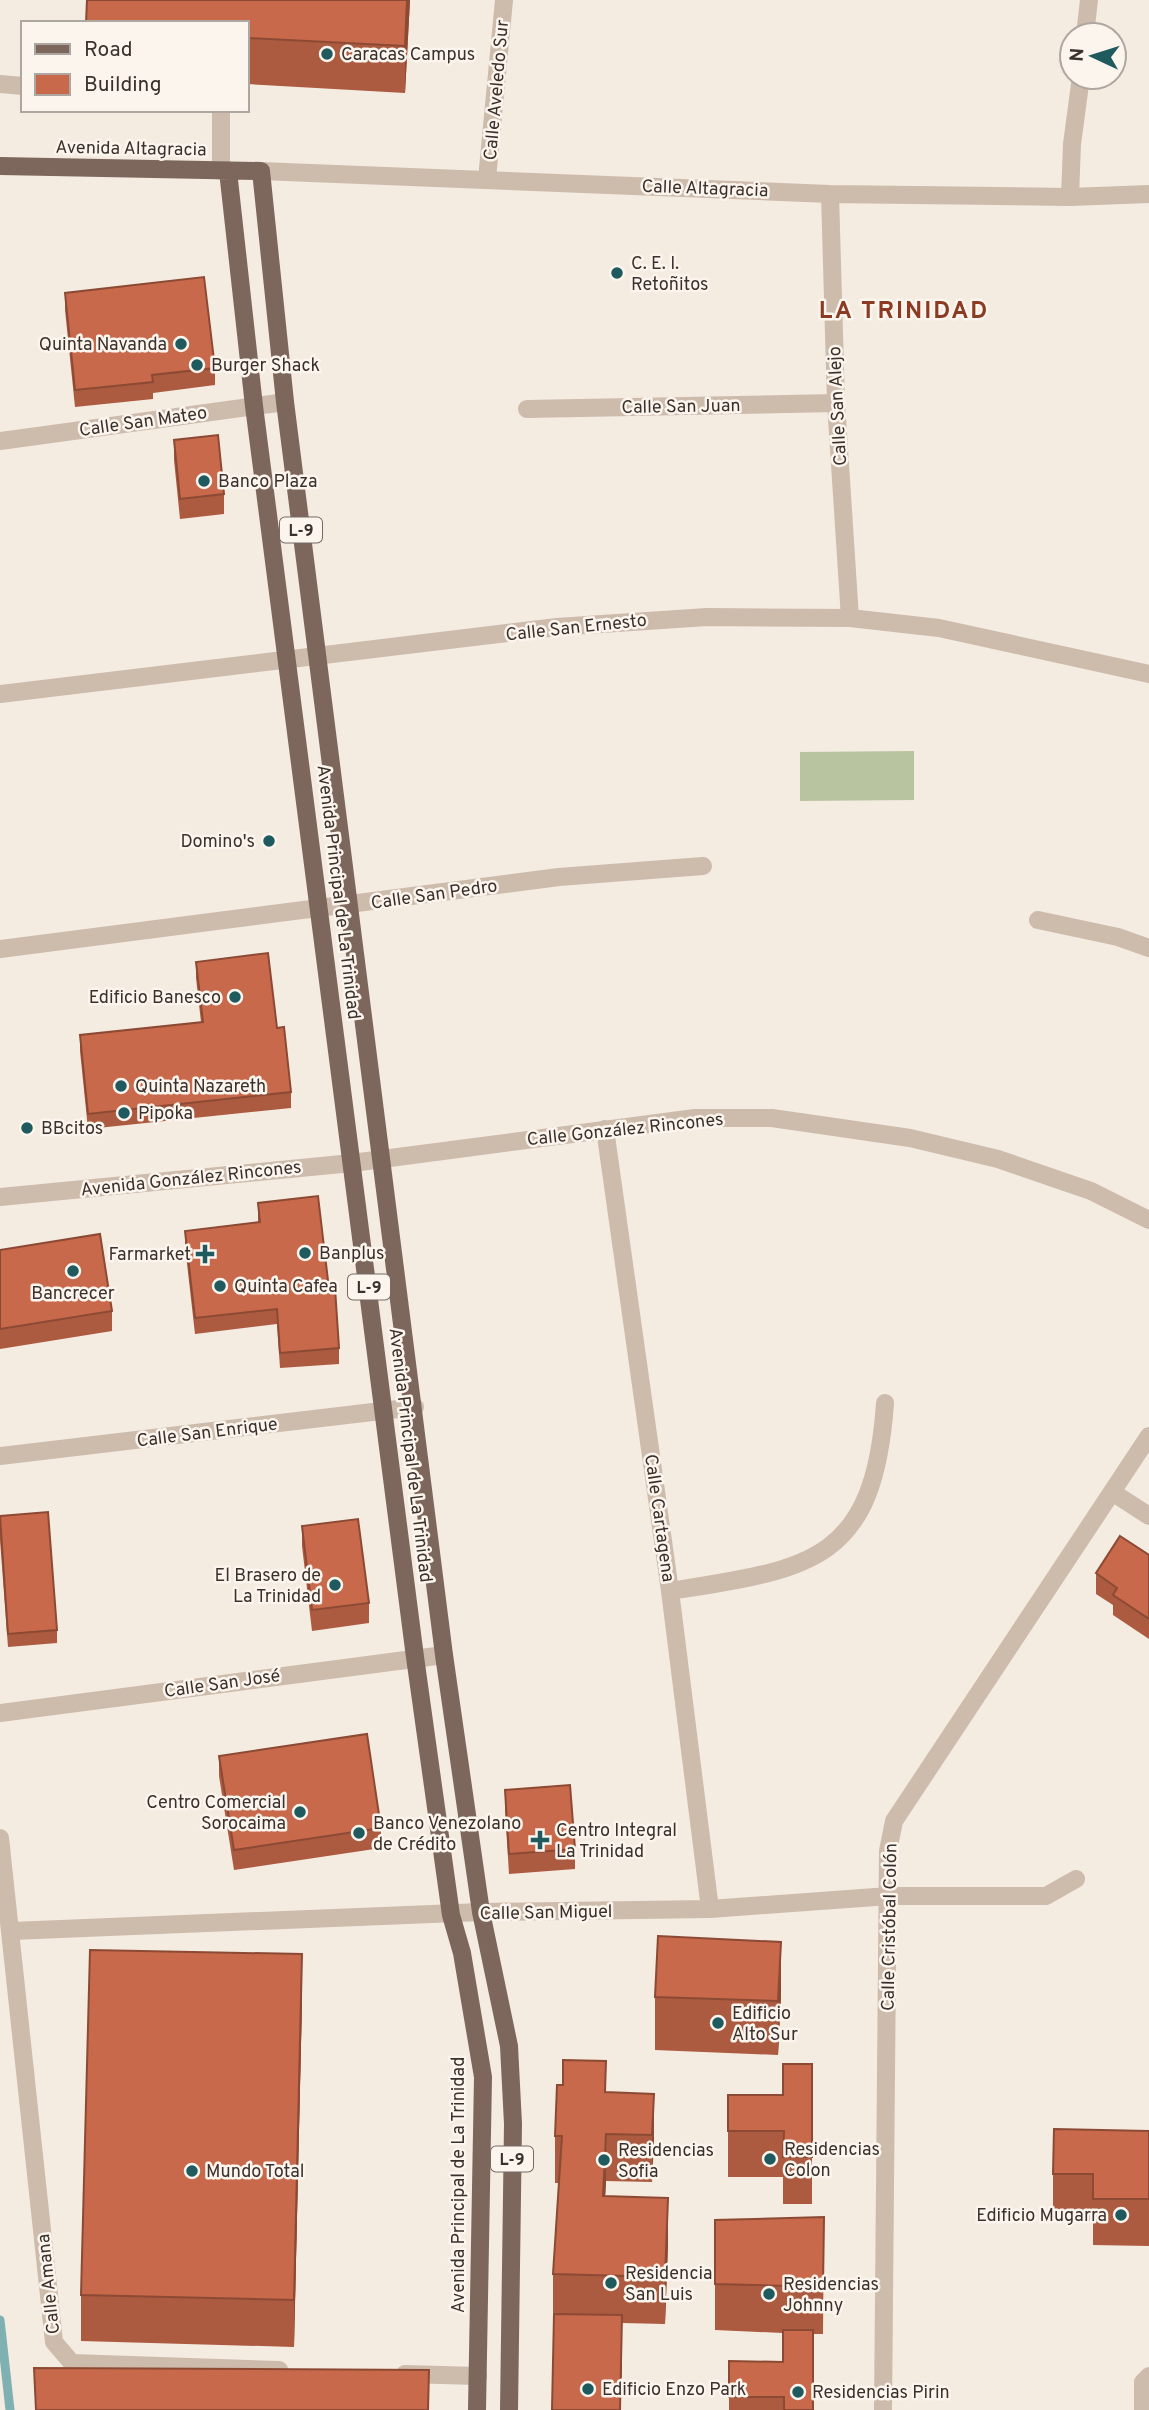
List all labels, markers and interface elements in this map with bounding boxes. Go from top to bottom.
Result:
street label: Calle Aveledo Sur [480,19,515,161]
legend [21,21,248,112]
north arrow [1058,21,1128,91]
text: Road [84,37,133,64]
place label: Caracas Campus [341,44,475,67]
marker: Caracas Campus [319,46,335,62]
text: N [1066,47,1090,63]
text: Building [84,72,162,99]
street label: Avenida Altagracia [55,137,207,162]
street label: Calle Altagracia [641,176,769,203]
place label: C. E. I. Retoñitos [631,253,709,297]
marker: C. E. I. Retoñitos [609,265,625,281]
district label: LA TRINIDAD [819,297,989,327]
place label: Quinta Navanda [39,334,167,357]
marker: Quinta Navanda [173,336,189,352]
street label: Calle San Alejo [824,345,853,466]
place label: Burger Shack [211,355,320,378]
marker: Burger Shack [189,357,205,373]
street label: Calle San Juan [621,395,741,420]
street label: Calle San Mateo [78,402,209,443]
place label: Banco Plaza [218,471,318,494]
marker: Banco Plaza [196,473,212,489]
road number: L-9 [280,517,322,542]
street label: Calle San Ernesto [504,610,648,647]
street label: Avenida Principal de La Trinidad [310,763,365,1021]
place label: Domino's [180,831,255,854]
marker: Domino's [261,833,277,849]
street label: Calle San Pedro [370,875,499,916]
place label: Edificio Banesco [89,987,221,1010]
marker: Edificio Banesco [227,989,243,1005]
place label: Quinta Nazareth [135,1076,266,1099]
marker: Quinta Nazareth [113,1078,129,1094]
place label: Pipoka [138,1103,193,1126]
marker: Pipoka [116,1105,132,1121]
street label: Calle González Rincones [526,1109,725,1152]
place label: BBcitos [41,1118,103,1141]
marker: BBcitos [19,1120,35,1136]
street label: Avenida González Rincones [80,1156,303,1203]
place label: Banplus [319,1243,385,1266]
place label: Farmarket [108,1244,191,1267]
marker: Banplus [297,1245,313,1261]
marker: Farmarket [197,1246,213,1262]
marker: Bancrecer [65,1263,81,1279]
road number: L-9 [348,1274,390,1300]
place label: Quinta Cafea [234,1276,338,1299]
marker: Quinta Cafea [212,1278,228,1294]
place label: Bancrecer [31,1283,115,1306]
street label: Avenida Principal de La Trinidad [382,1326,437,1584]
street label: Calle San Enrique [135,1413,279,1454]
street label: Calle Cartagena [638,1453,679,1584]
place label: El Brasero de La Trinidad [215,1565,321,1609]
marker: El Brasero de La Trinidad [327,1577,343,1593]
street label: Calle San José [163,1665,282,1704]
place label: Centro Comercial Sorocaima [146,1792,286,1836]
marker: Centro Comercial Sorocaima [292,1804,308,1820]
place label: Banco Venezolano de Crédito [373,1813,521,1857]
place label: Centro Integral La Trinidad [556,1820,677,1864]
marker: Banco Venezolano de Crédito [351,1825,367,1841]
marker: Centro Integral La Trinidad [530,1830,550,1850]
street label: Calle Cristóbal Colón [878,1843,903,2011]
street label: Calle San Miguel [479,1901,613,1926]
place label: Edificio Alto Sur [732,2003,798,2047]
marker: Edificio Alto Sur [710,2015,726,2031]
street label: Avenida Principal de La Trinidad [448,2057,471,2313]
place label: Residencias Colon [784,2139,880,2183]
place label: Residencias Sofia [618,2140,714,2184]
road number: L-9 [491,2146,533,2172]
marker: Residencias Colon [762,2151,778,2167]
marker: Residencias Sofia [596,2152,612,2168]
place label: Mundo Total [206,2161,304,2184]
marker: Mundo Total [184,2163,200,2179]
place label: Edificio Mugarra [976,2205,1107,2228]
marker: Edificio Mugarra [1113,2207,1129,2223]
street label: Calle Amana [33,2233,66,2335]
place label: Residencia San Luis [625,2263,712,2307]
place label: Residencias Johnny [783,2274,879,2318]
marker: Residencia San Luis [603,2275,619,2291]
marker: Residencias Johnny [761,2286,777,2302]
place label: Edificio Enzo Park [602,2379,746,2402]
marker: Edificio Enzo Park [580,2381,596,2397]
place label: Residencias Pirin [812,2382,950,2405]
marker: Residencias Pirin [790,2384,806,2400]

